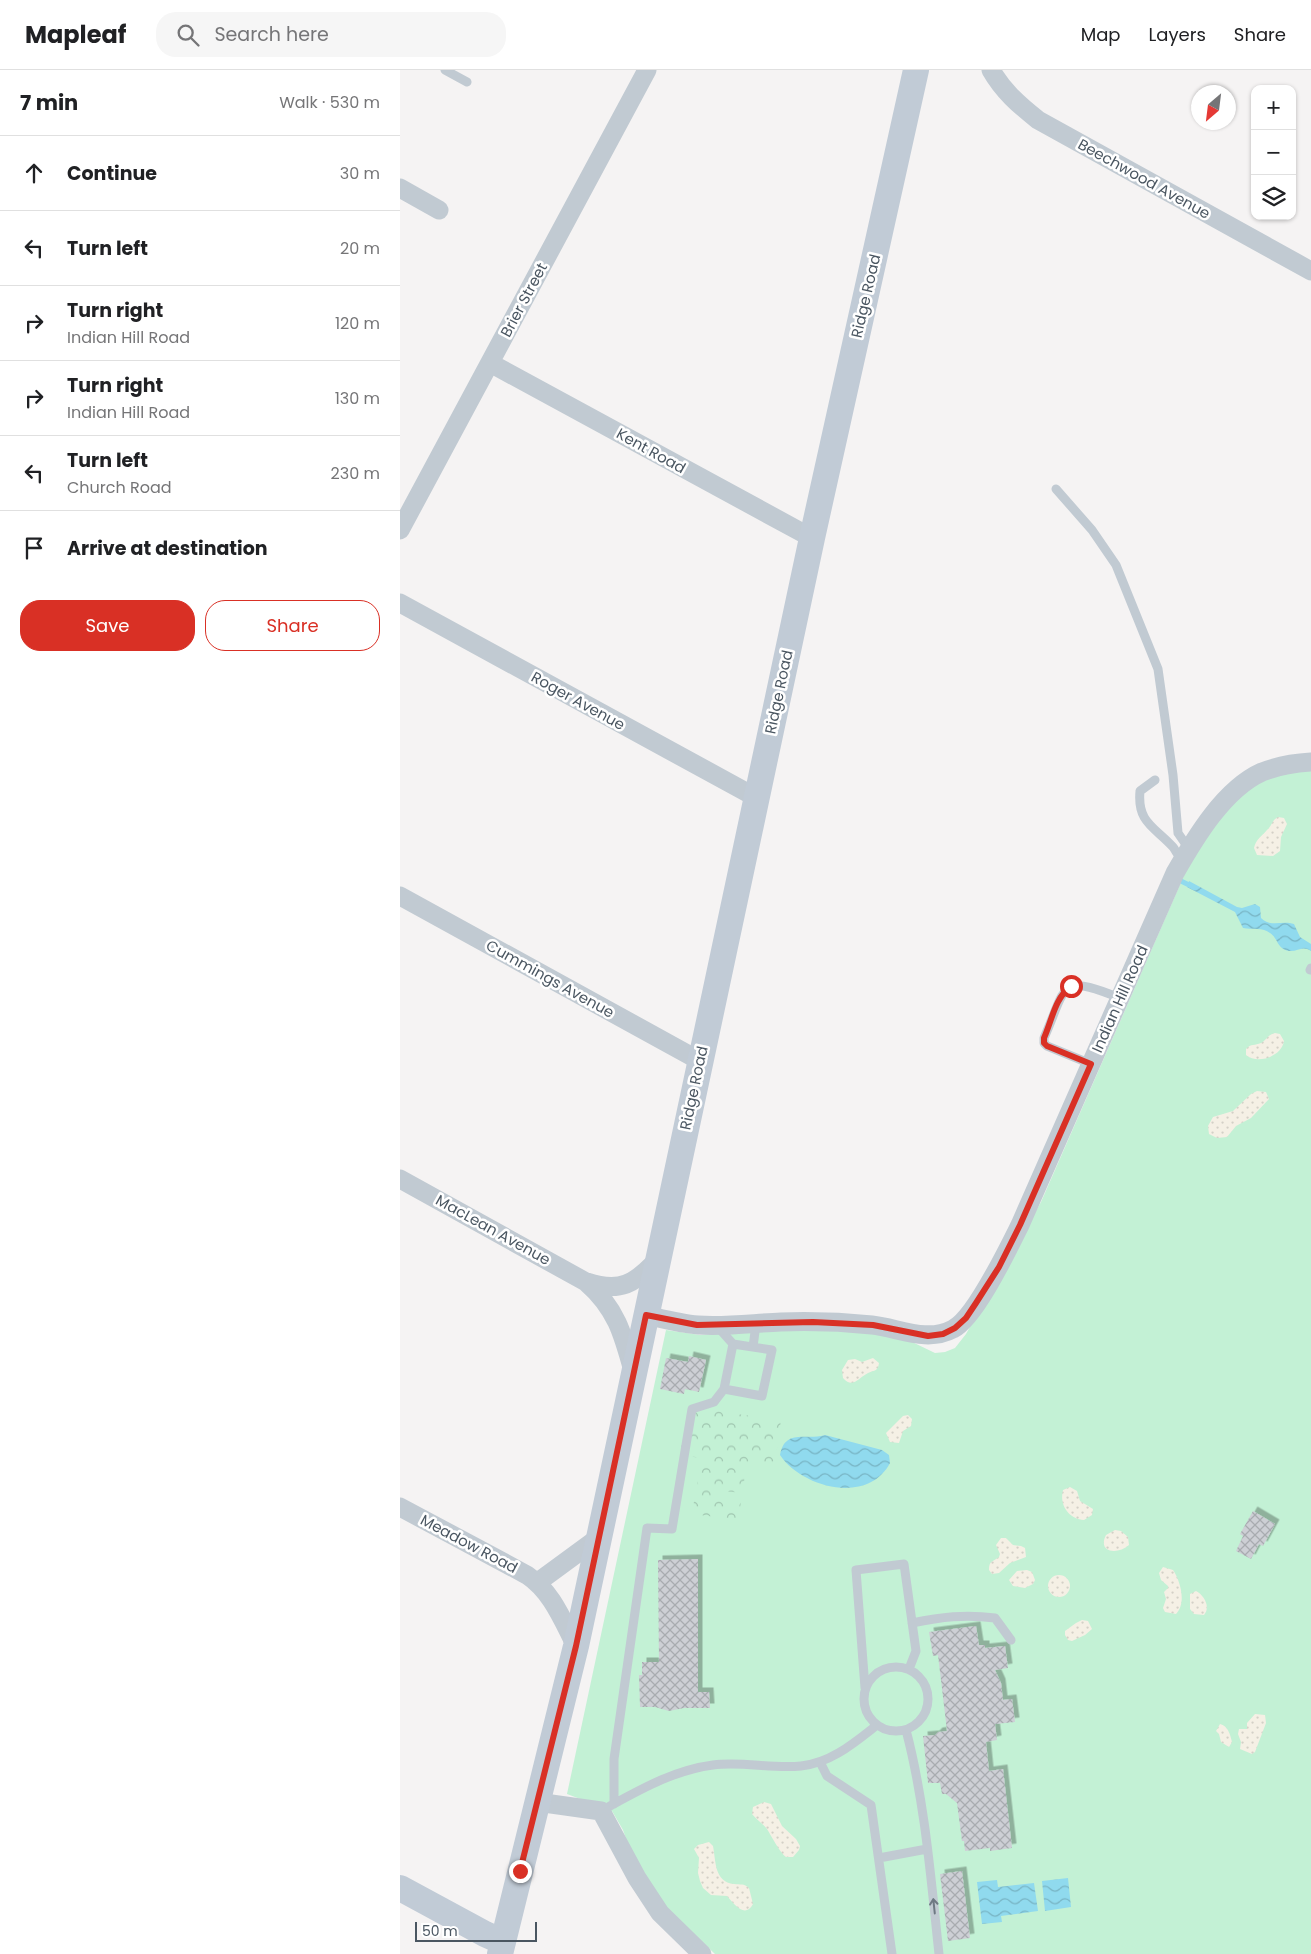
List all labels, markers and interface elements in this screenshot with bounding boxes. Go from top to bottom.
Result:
search box [156,12,506,57]
text: Mapleaf [25,18,126,51]
icon: search [174,21,202,49]
text: Search here [214,21,329,48]
text: Map [1081,22,1121,47]
text: Layers [1149,22,1206,47]
text: Share [1234,22,1286,47]
north arrow [1191,85,1236,130]
map controls [1251,85,1296,220]
button: + [1251,85,1296,130]
text: 7 min [20,88,78,117]
text: Walk · 530 m [279,91,380,114]
button: − [1251,130,1296,175]
street label: Beechwood Avenue [1074,133,1214,224]
icon: ahead [20,159,48,187]
text: Continue [67,160,157,187]
text: 30 m [340,162,380,185]
button: layers [1251,175,1296,220]
icon: left [20,234,48,262]
text: Turn left [67,235,148,262]
text: 20 m [340,237,380,260]
street label: Ridge Road [846,252,885,340]
street label: Brier Street [495,259,552,341]
text: Turn right [67,297,163,324]
icon: right [20,309,48,337]
text: 120 m [335,312,380,335]
text: Indian Hill Road [67,326,190,349]
text: Turn right [67,372,163,399]
icon: right [20,384,48,412]
text: 130 m [335,387,380,410]
text: Indian Hill Road [67,401,190,424]
street label: Kent Road [613,423,690,478]
text: Turn left [67,447,148,474]
icon: left [20,459,48,487]
text: 230 m [331,462,380,485]
text: Church Road [67,476,172,499]
icon: arrive [20,534,48,562]
text: Arrive at destination [67,535,268,562]
button: Save [20,600,195,651]
button: Share [205,600,380,651]
street label: Ridge Road [759,648,798,736]
street label: Roger Avenue [528,666,629,735]
street label: Cummings Avenue [482,935,618,1023]
street label: Indian Hill Road [1086,942,1153,1056]
route start [1060,975,1083,998]
street label: Ridge Road [674,1044,713,1132]
street label: MacLean Avenue [432,1189,554,1270]
street label: Meadow Road [417,1509,522,1578]
route end [509,1860,532,1883]
one-way arrow [929,1898,939,1914]
scale bar [415,1919,538,1942]
text: 50 m [422,1921,458,1941]

